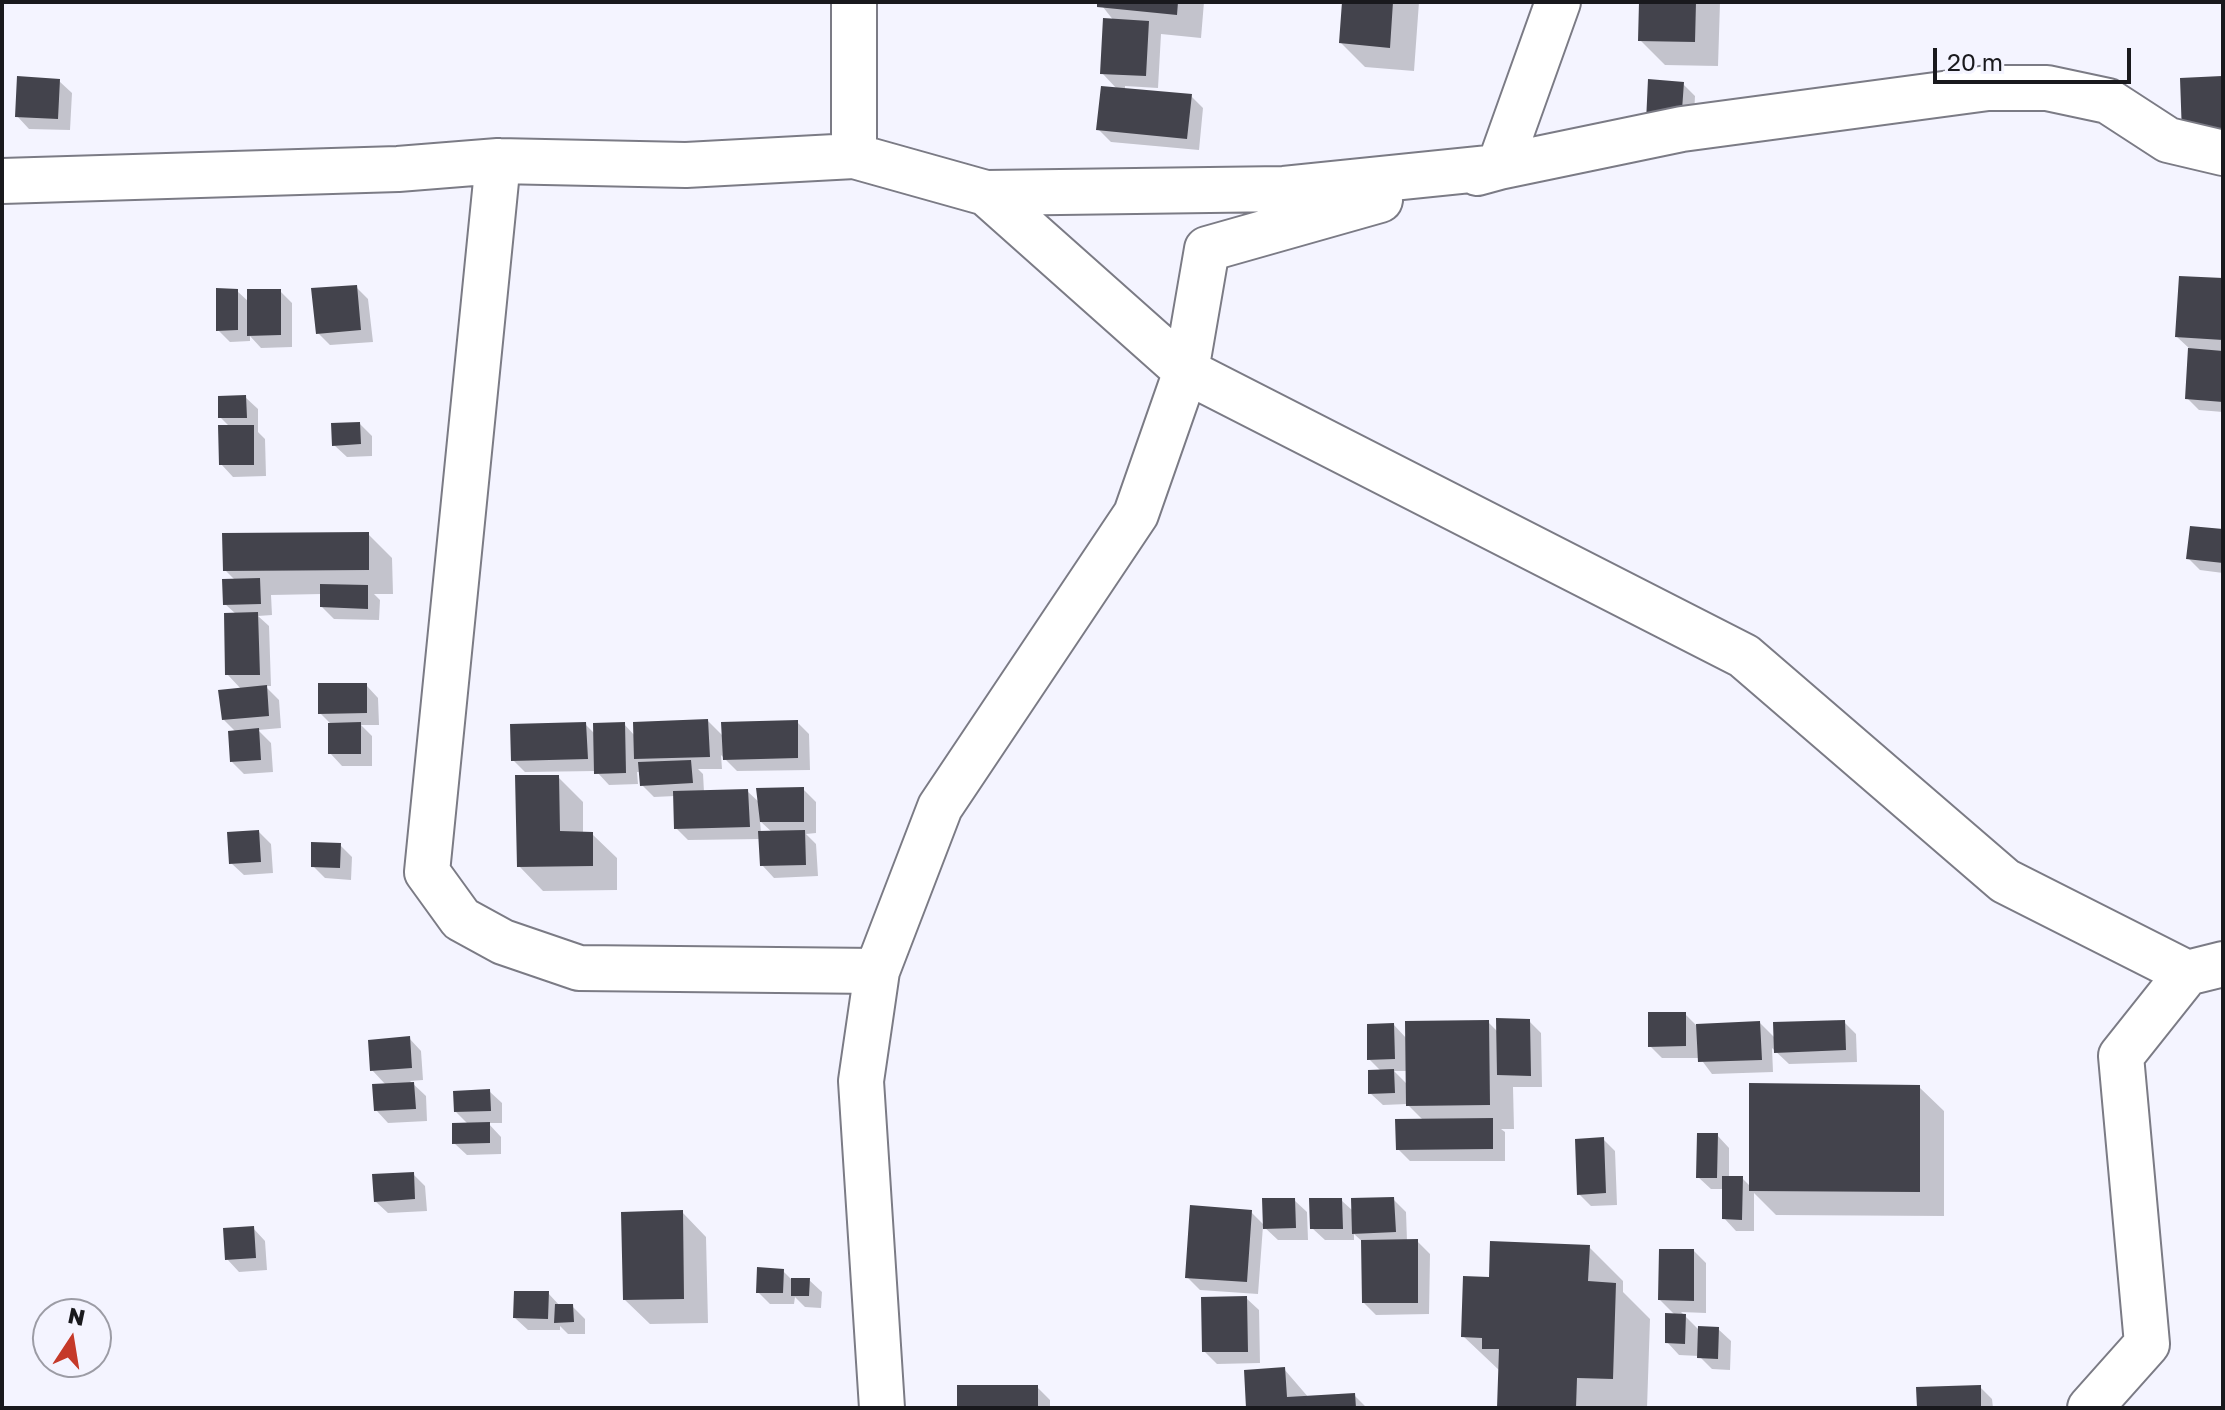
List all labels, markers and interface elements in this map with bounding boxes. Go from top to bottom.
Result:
scale bar [1937,32,2135,82]
text: 20 m [1947,47,2003,76]
north arrow [32,1298,112,1378]
text: N [66,1301,88,1331]

